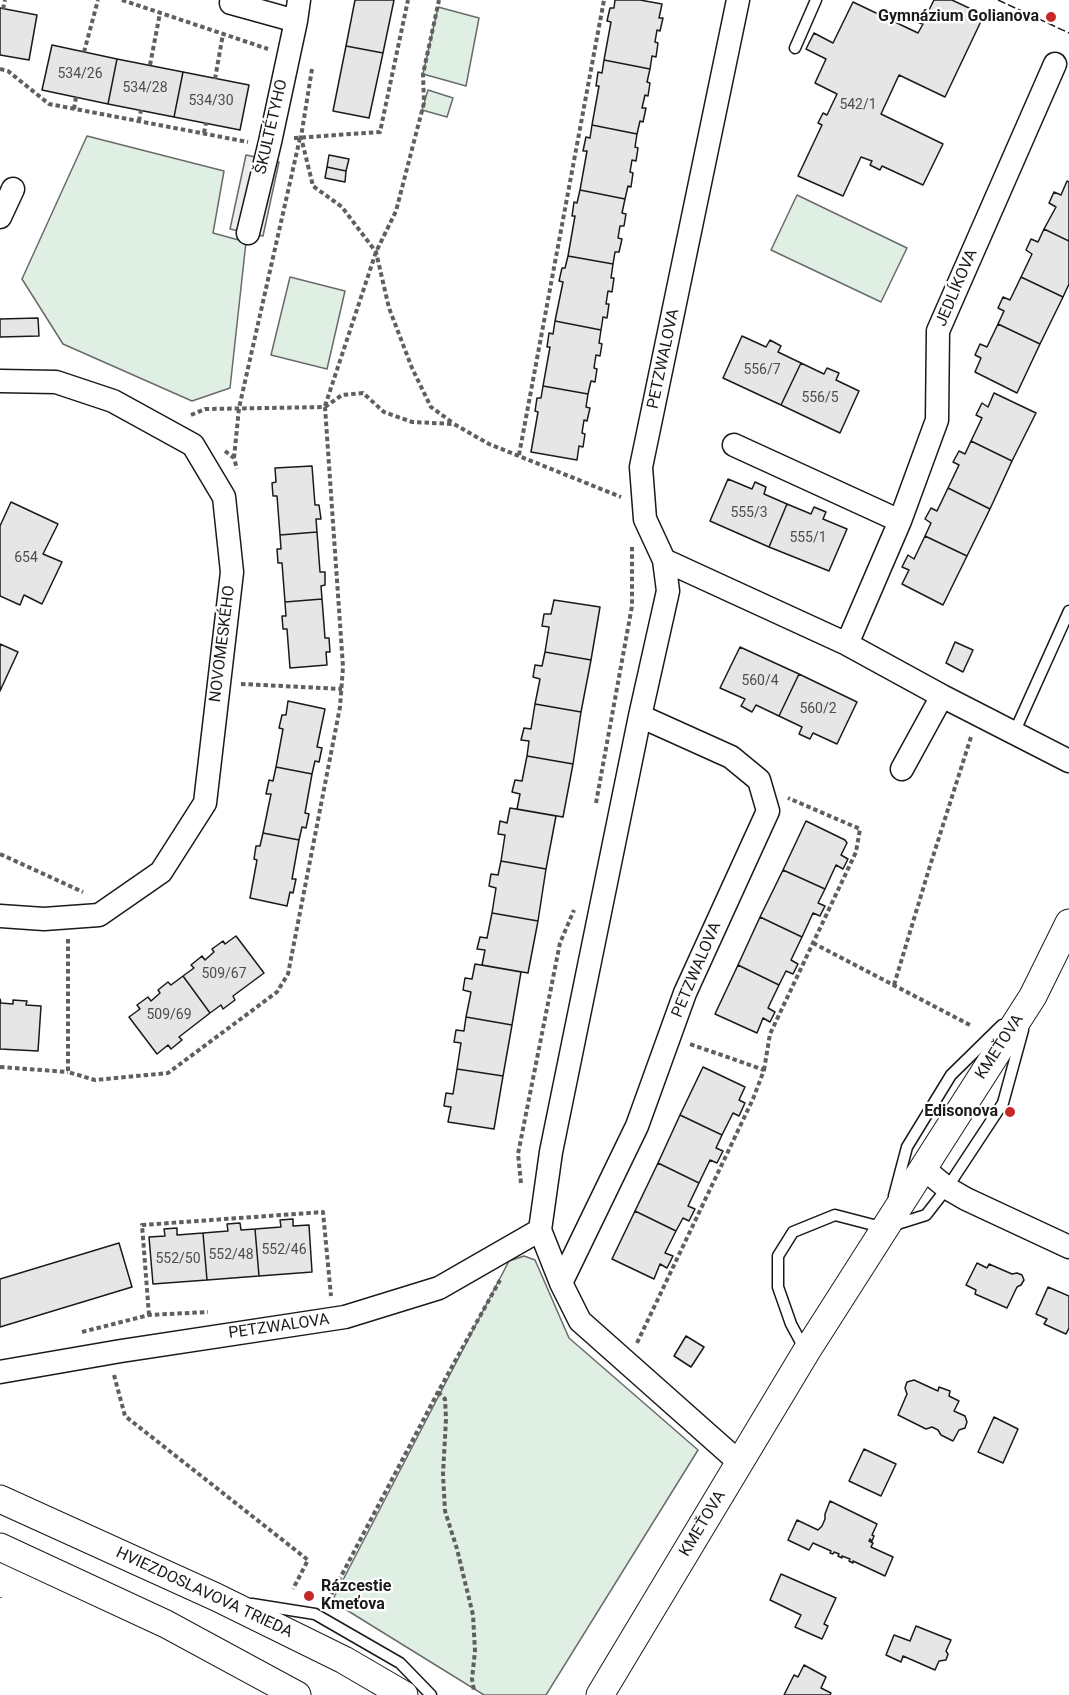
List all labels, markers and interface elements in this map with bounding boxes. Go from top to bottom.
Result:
place label: Gymnázium Golianova [878,7,1039,27]
marker: Gymnázium Golianova [1044,10,1058,24]
house number: 534/26 [57,66,103,82]
street label: ŠKULTÉTYHO [252,78,292,176]
house number: 534/28 [122,80,168,96]
house number: 534/30 [188,93,234,109]
house number: 542/1 [839,97,877,113]
street label: JEDLÍKOVA [932,246,982,330]
street label: PETZWALOVA [644,307,684,411]
house number: 556/7 [743,362,781,378]
house number: 556/5 [801,390,839,406]
house number: 555/3 [730,505,768,521]
house number: 555/1 [789,530,827,546]
house number: 654 [14,550,38,566]
street label: NOVOMESKÉHO [206,585,240,703]
house number: 560/4 [741,673,779,689]
house number: 560/2 [799,701,837,717]
street label: PETZWALOVA [668,919,726,1021]
house number: 509/67 [201,966,247,982]
house number: 509/69 [146,1007,192,1023]
street label: KMEŤOVA [972,1011,1028,1083]
place label: Edisonova [924,1102,998,1122]
marker: Edisonova [1003,1105,1017,1119]
house number: 552/46 [261,1242,307,1258]
house number: 552/48 [208,1247,254,1263]
house number: 552/50 [155,1251,201,1267]
street label: PETZWALOVA [227,1310,331,1344]
street label: KMEŤOVA [676,1488,730,1560]
street label: HVIEZDOSLAVOVA TRIEDA [113,1544,295,1642]
place label: Rázcestie Kmeťova [321,1577,391,1615]
marker: Rázcestie Kmeťova [302,1589,316,1603]

